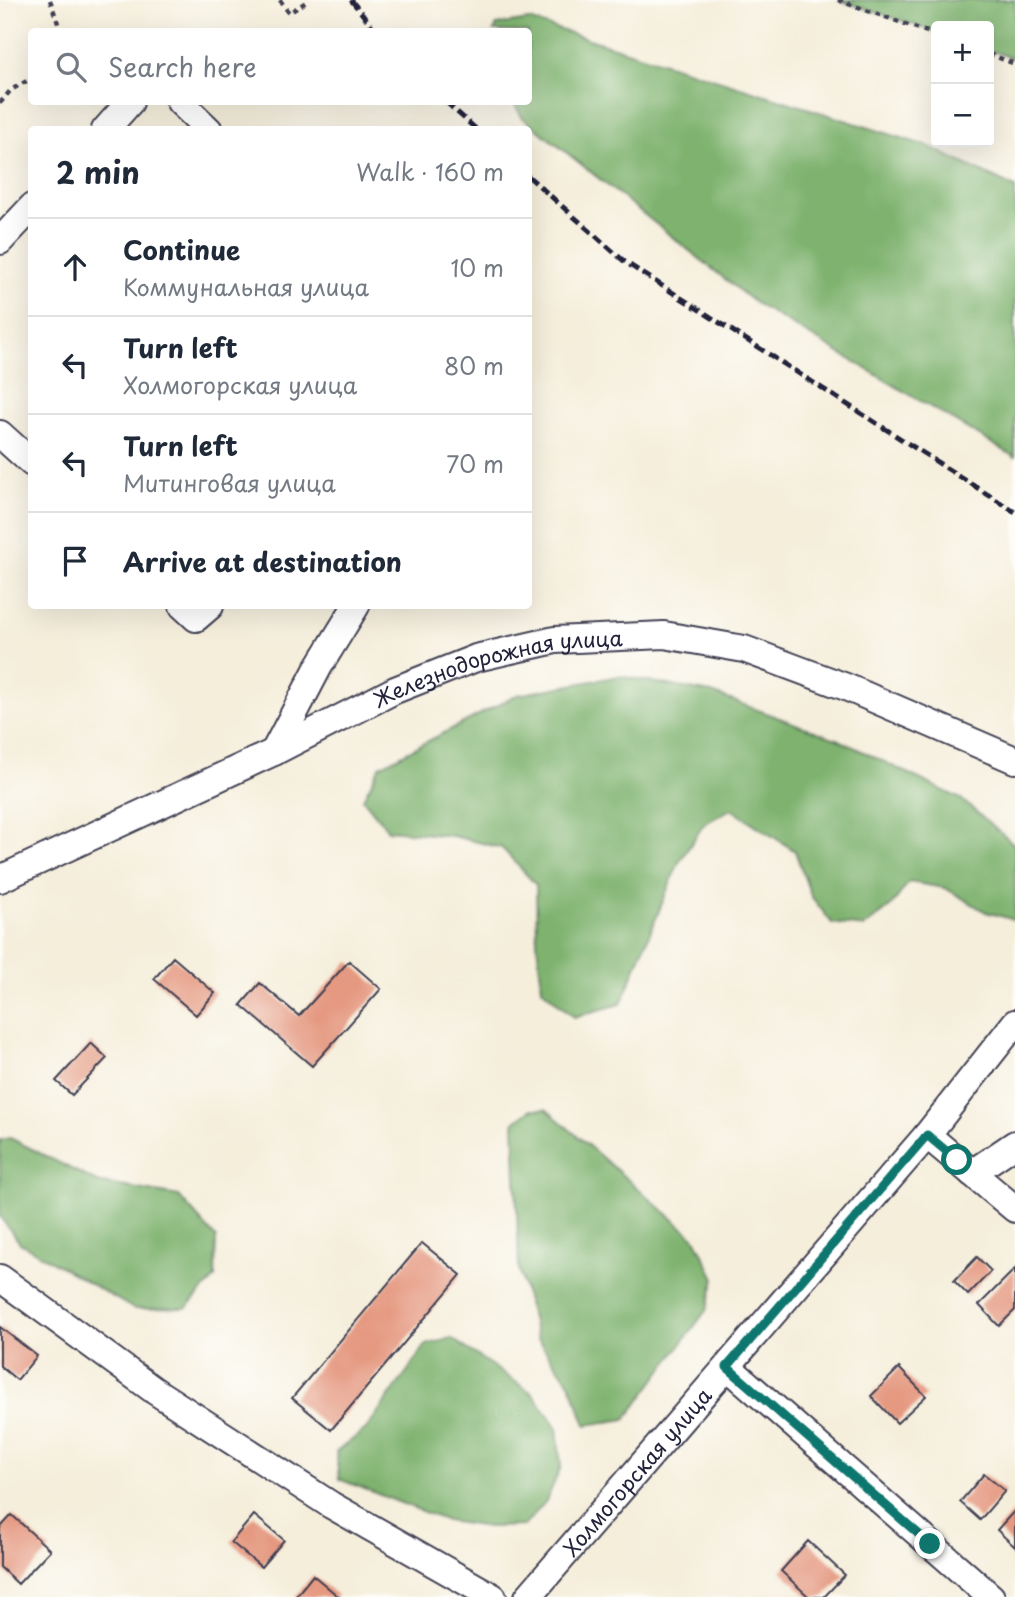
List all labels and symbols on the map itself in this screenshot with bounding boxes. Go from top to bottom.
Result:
street label: Железнодорожная улица [367,621,624,715]
route start [941,1144,972,1175]
street label: Холмогорская улица [554,1379,719,1563]
route end [914,1528,945,1559]

